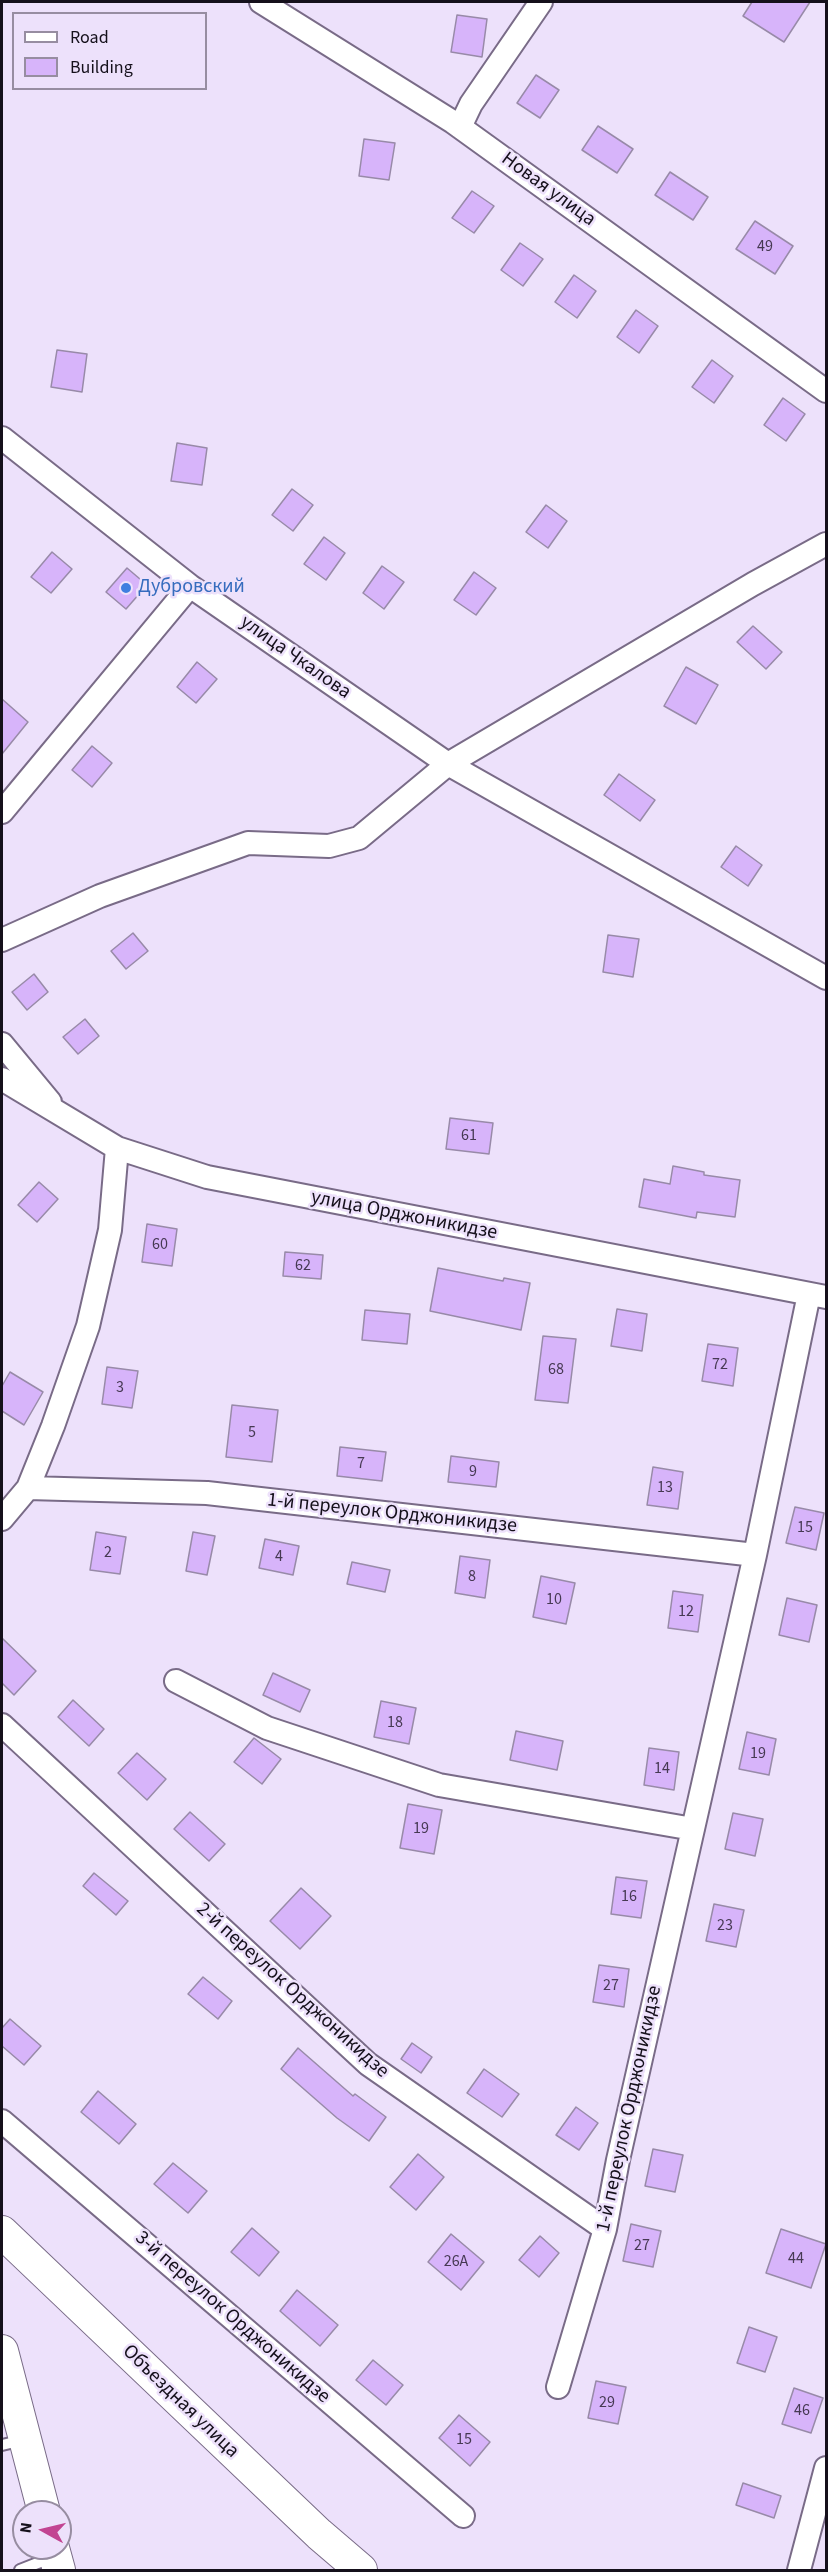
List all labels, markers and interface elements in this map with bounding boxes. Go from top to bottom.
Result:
legend [12,12,207,90]
text: Road [70,25,109,50]
text: Building [70,55,133,80]
street label: Новая улица [496,148,600,232]
house number: 49 [757,237,773,257]
place label: Дубровский [138,576,245,600]
marker: Дубровский [119,581,133,595]
street label: улица Чкалова [235,611,355,705]
house number: 61 [461,1126,477,1146]
street label: улица Орджоникидзе [309,1186,499,1246]
house number: 60 [152,1235,168,1255]
house number: 62 [295,1256,311,1276]
house number: 72 [712,1355,728,1375]
house number: 68 [548,1360,564,1380]
house number: 3 [116,1378,124,1398]
house number: 5 [248,1423,256,1443]
house number: 7 [357,1454,365,1474]
house number: 9 [469,1462,477,1482]
house number: 13 [657,1478,673,1498]
street label: 1-й переулок Орджоникидзе [266,1489,518,1539]
house number: 15 [797,1518,813,1538]
house number: 2 [104,1543,112,1563]
house number: 4 [275,1547,283,1567]
house number: 8 [468,1567,476,1587]
house number: 10 [546,1590,562,1610]
house number: 12 [678,1602,694,1622]
house number: 18 [387,1713,403,1733]
house number: 19 [750,1744,766,1764]
house number: 14 [654,1759,670,1779]
house number: 19 [413,1819,429,1839]
house number: 16 [621,1887,637,1907]
street label: 2-й переулок Орджоникидзе [191,1898,393,2084]
house number: 23 [717,1916,733,1936]
house number: 27 [603,1976,619,1996]
street label: 1-й переулок Орджоникидзе [592,1984,668,2234]
street label: 3-й переулок Орджоникидзе [129,2227,335,2409]
house number: 27 [634,2236,650,2256]
house number: 44 [788,2249,804,2269]
house number: 26А [444,2252,468,2272]
street label: Объездная улица [117,2340,243,2464]
house number: 29 [599,2393,615,2413]
house number: 46 [794,2401,810,2421]
house number: 15 [456,2430,472,2450]
north arrow [12,2500,72,2560]
text: N [15,2521,38,2535]

